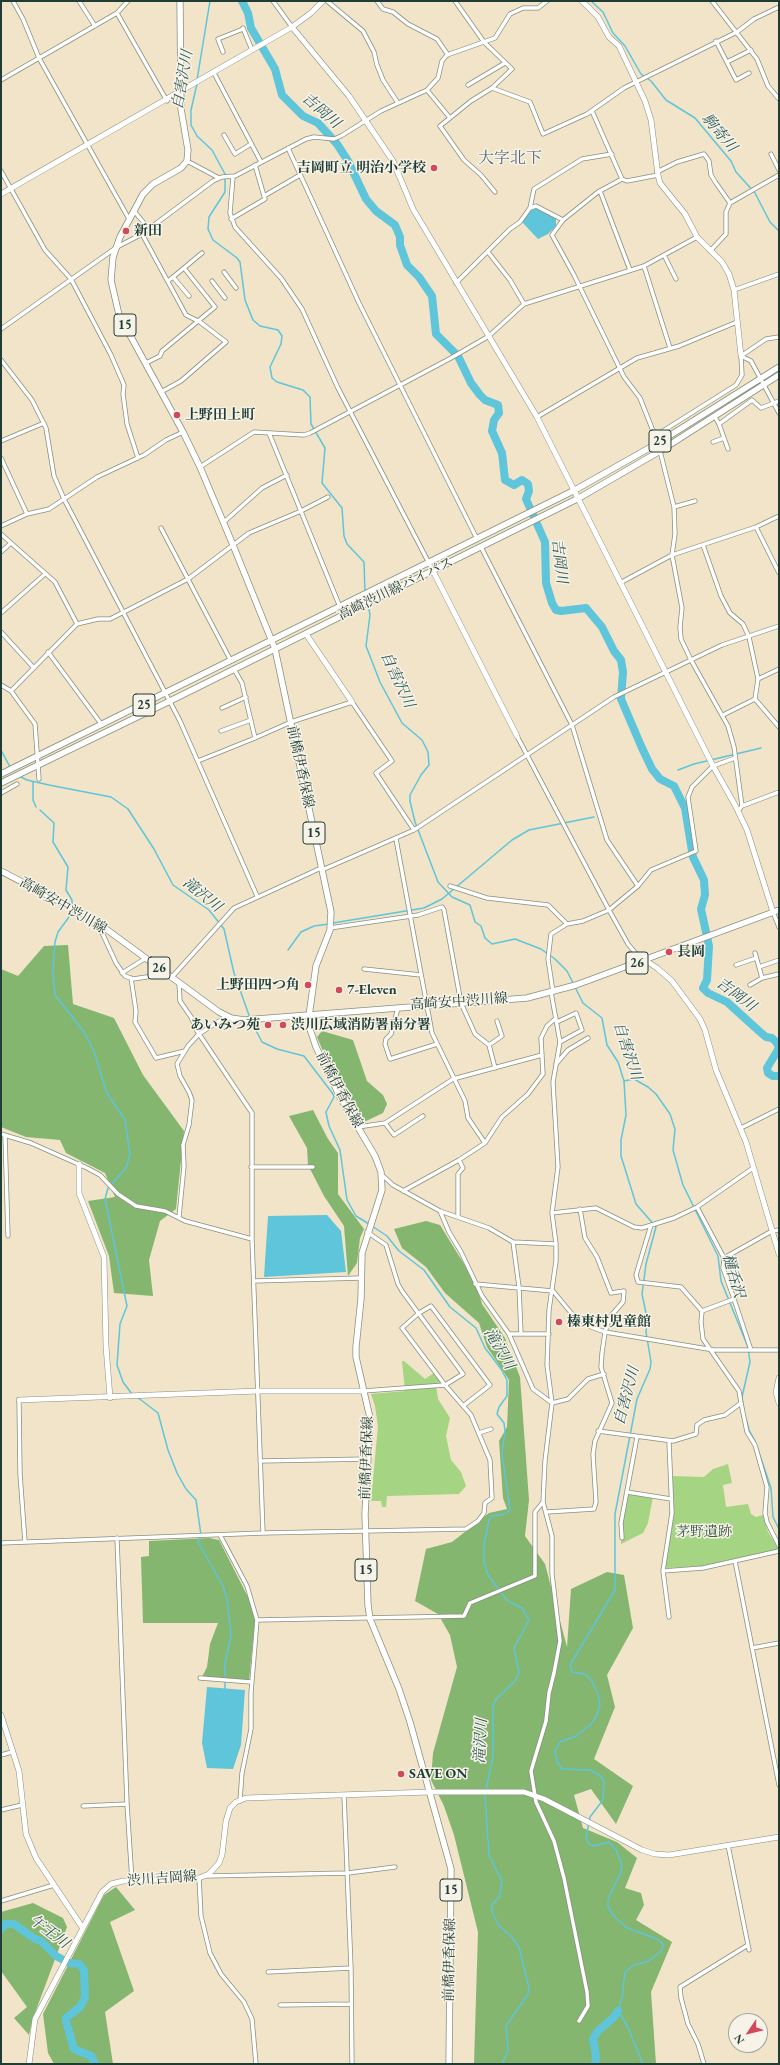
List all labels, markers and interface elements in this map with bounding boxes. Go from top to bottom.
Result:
water label: 自害沢川 [169,49,197,111]
water label: 吉岡川 [298,89,344,133]
water label: 駒寄川 [698,110,740,156]
district label: 大字北下 [478,149,542,169]
place label: 吉岡町立 明治小学校 [297,160,426,176]
marker: 吉岡町立 明治小学校 [429,163,439,173]
place label: 新田 [134,223,162,239]
marker: 新田 [121,226,131,236]
road number: 15 [114,314,136,336]
place label: 上野田上町 [185,407,255,423]
marker: 上野田上町 [172,410,182,420]
road number: 25 [649,430,671,452]
water label: 吉岡川 [547,538,571,584]
street label: 高崎渋川線バイパス [336,554,456,624]
water label: 自害沢川 [376,649,418,711]
road number: 25 [133,694,155,716]
street label: 前橋伊香保線 [283,724,317,810]
road number: 15 [303,822,325,844]
street label: 高崎安中渋川線 [16,874,110,938]
water label: 滝沢川 [179,874,225,916]
place label: 長岡 [677,944,705,960]
marker: 長岡 [664,947,674,957]
road number: 26 [626,952,648,974]
road number: 26 [148,957,170,979]
water label: 吉岡川 [713,974,759,1016]
place label: 上野田四つ角 [216,977,300,993]
marker: 上野田四つ角 [303,980,313,990]
place label: 7-Eleven [347,982,397,998]
marker: 7-Eleven [334,985,344,995]
street label: 高崎安中渋川線 [410,990,508,1014]
place label: あいみつ苑 [190,1017,260,1033]
place label: 渋川広域消防署南分署 [291,1017,431,1033]
marker: あいみつ苑 [263,1020,273,1030]
marker: 渋川広域消防署南分署 [278,1020,288,1030]
water label: 自害沢川 [609,1020,645,1082]
street label: 前橋伊香保線 [312,1049,366,1131]
water label: 樋呑沢 [718,1252,748,1300]
place label: 榛東村児童館 [567,1314,651,1330]
marker: 榛東村児童館 [554,1317,564,1327]
water label: 滝沢川 [480,1325,518,1373]
water label: 自害沢川 [611,1365,643,1427]
street label: 前橋伊香保線 [357,1416,377,1500]
park label: 茅野遺跡 [676,1524,732,1540]
road number: 15 [355,1559,377,1581]
water label: 滝沢川 [471,1718,491,1764]
place label: SAVE ON [409,1766,467,1782]
marker: SAVE ON [396,1769,406,1779]
street label: 渋川吉岡線 [126,1868,198,1890]
road number: 15 [440,1879,462,1901]
water label: 午王川 [26,1911,72,1953]
street label: 前橋伊香保線 [441,1918,459,2002]
north arrow [728,2013,768,2053]
text: N [731,2032,747,2047]

